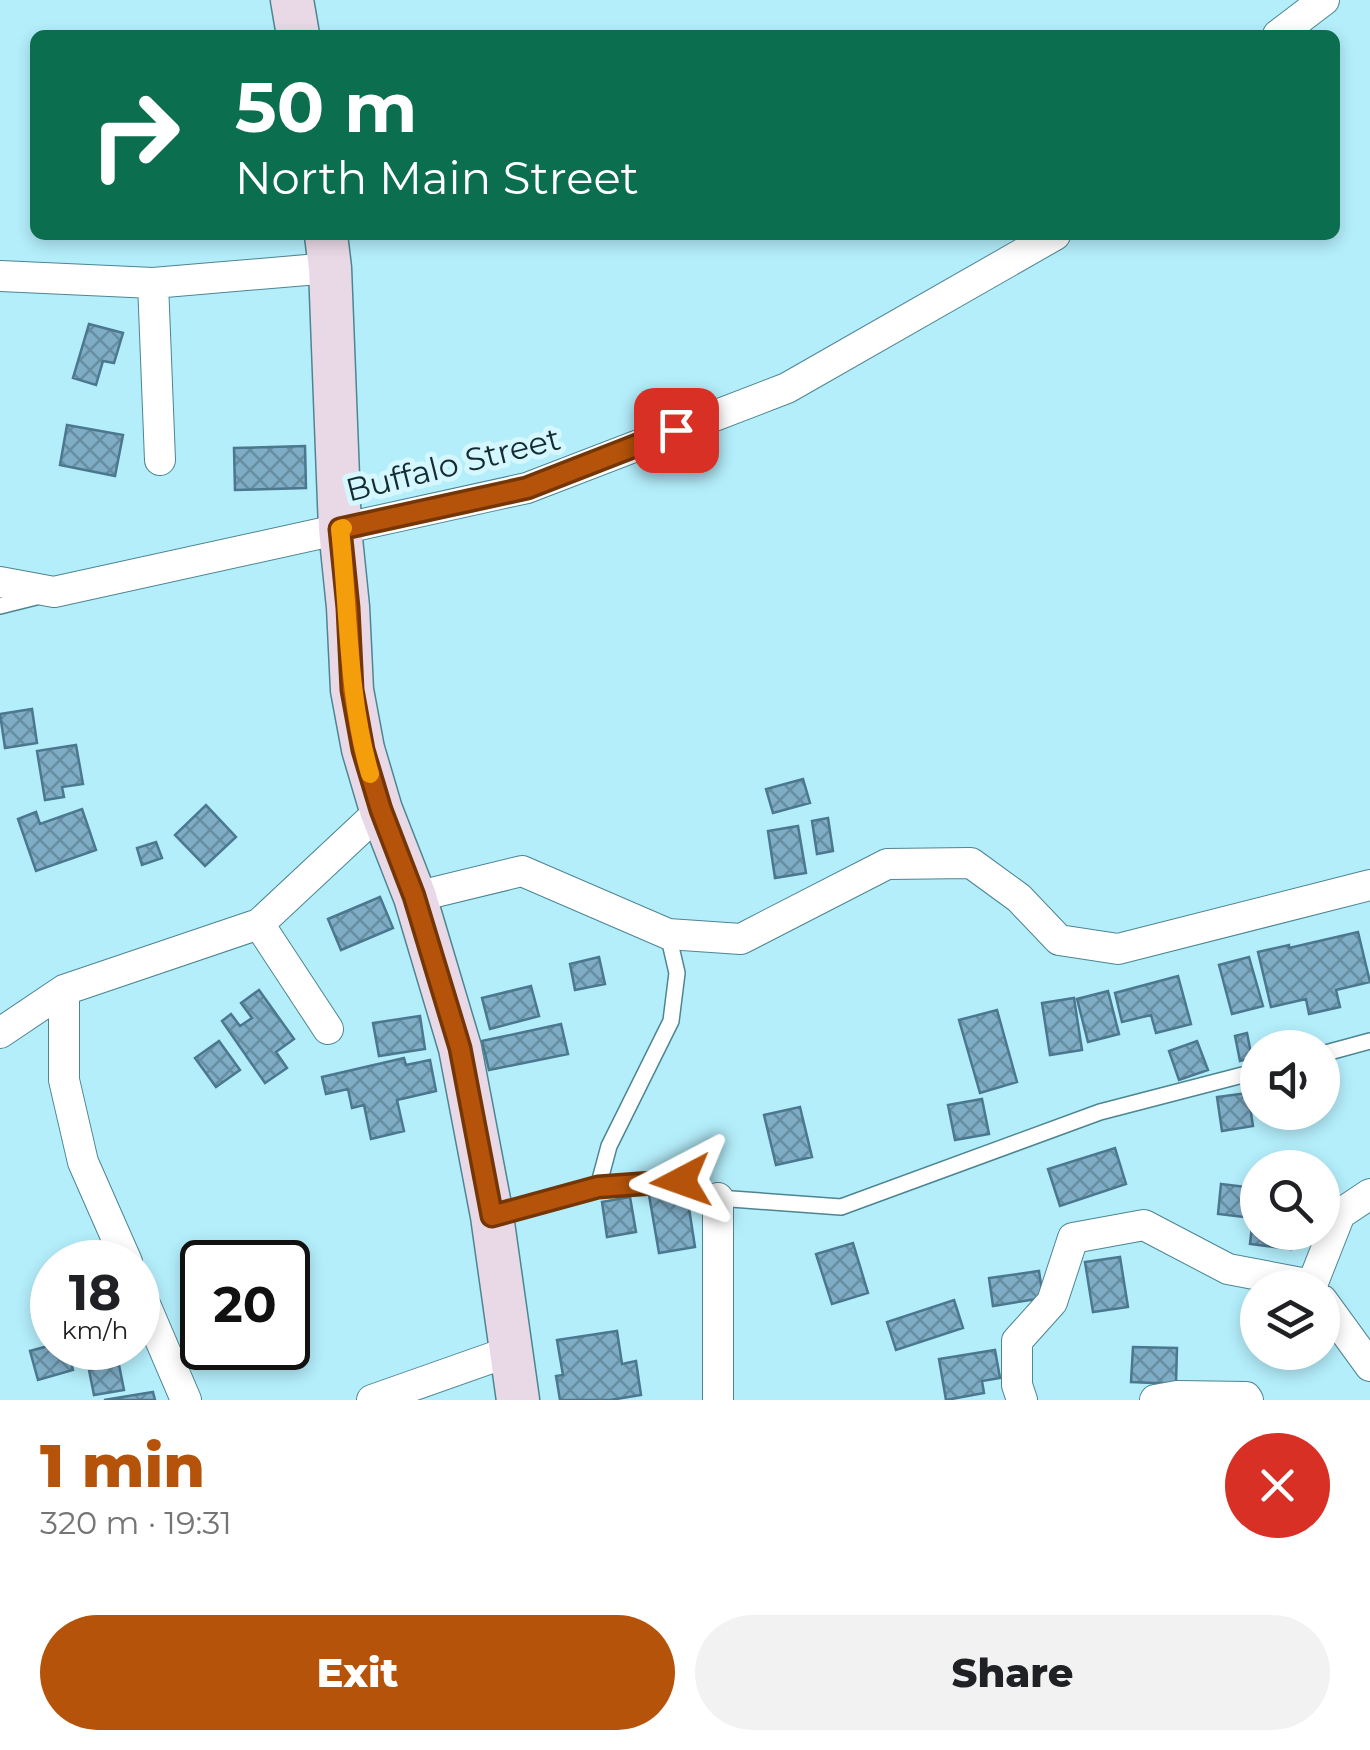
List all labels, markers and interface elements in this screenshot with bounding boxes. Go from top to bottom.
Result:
text: 50 m [235,64,417,150]
icon: right [70,70,200,200]
text: North Main Street [235,150,639,205]
pin [634,388,719,473]
icon: arrive [649,403,704,458]
street label: Buffalo Street [342,418,564,510]
map controls [1240,1030,1340,1370]
button: sound [1240,1030,1340,1130]
position arrow [629,1129,733,1233]
button: search [1240,1150,1340,1250]
speed limit sign: 20 [180,1240,310,1370]
text: 18 [69,1262,121,1323]
button: layers [1240,1270,1340,1370]
text: km/h [62,1315,128,1345]
text: 1 min [40,1429,205,1502]
button: close [1225,1433,1330,1538]
text: 320 m · 19:31 [40,1503,232,1542]
button: Exit [40,1615,675,1730]
button: Share [695,1615,1330,1730]

